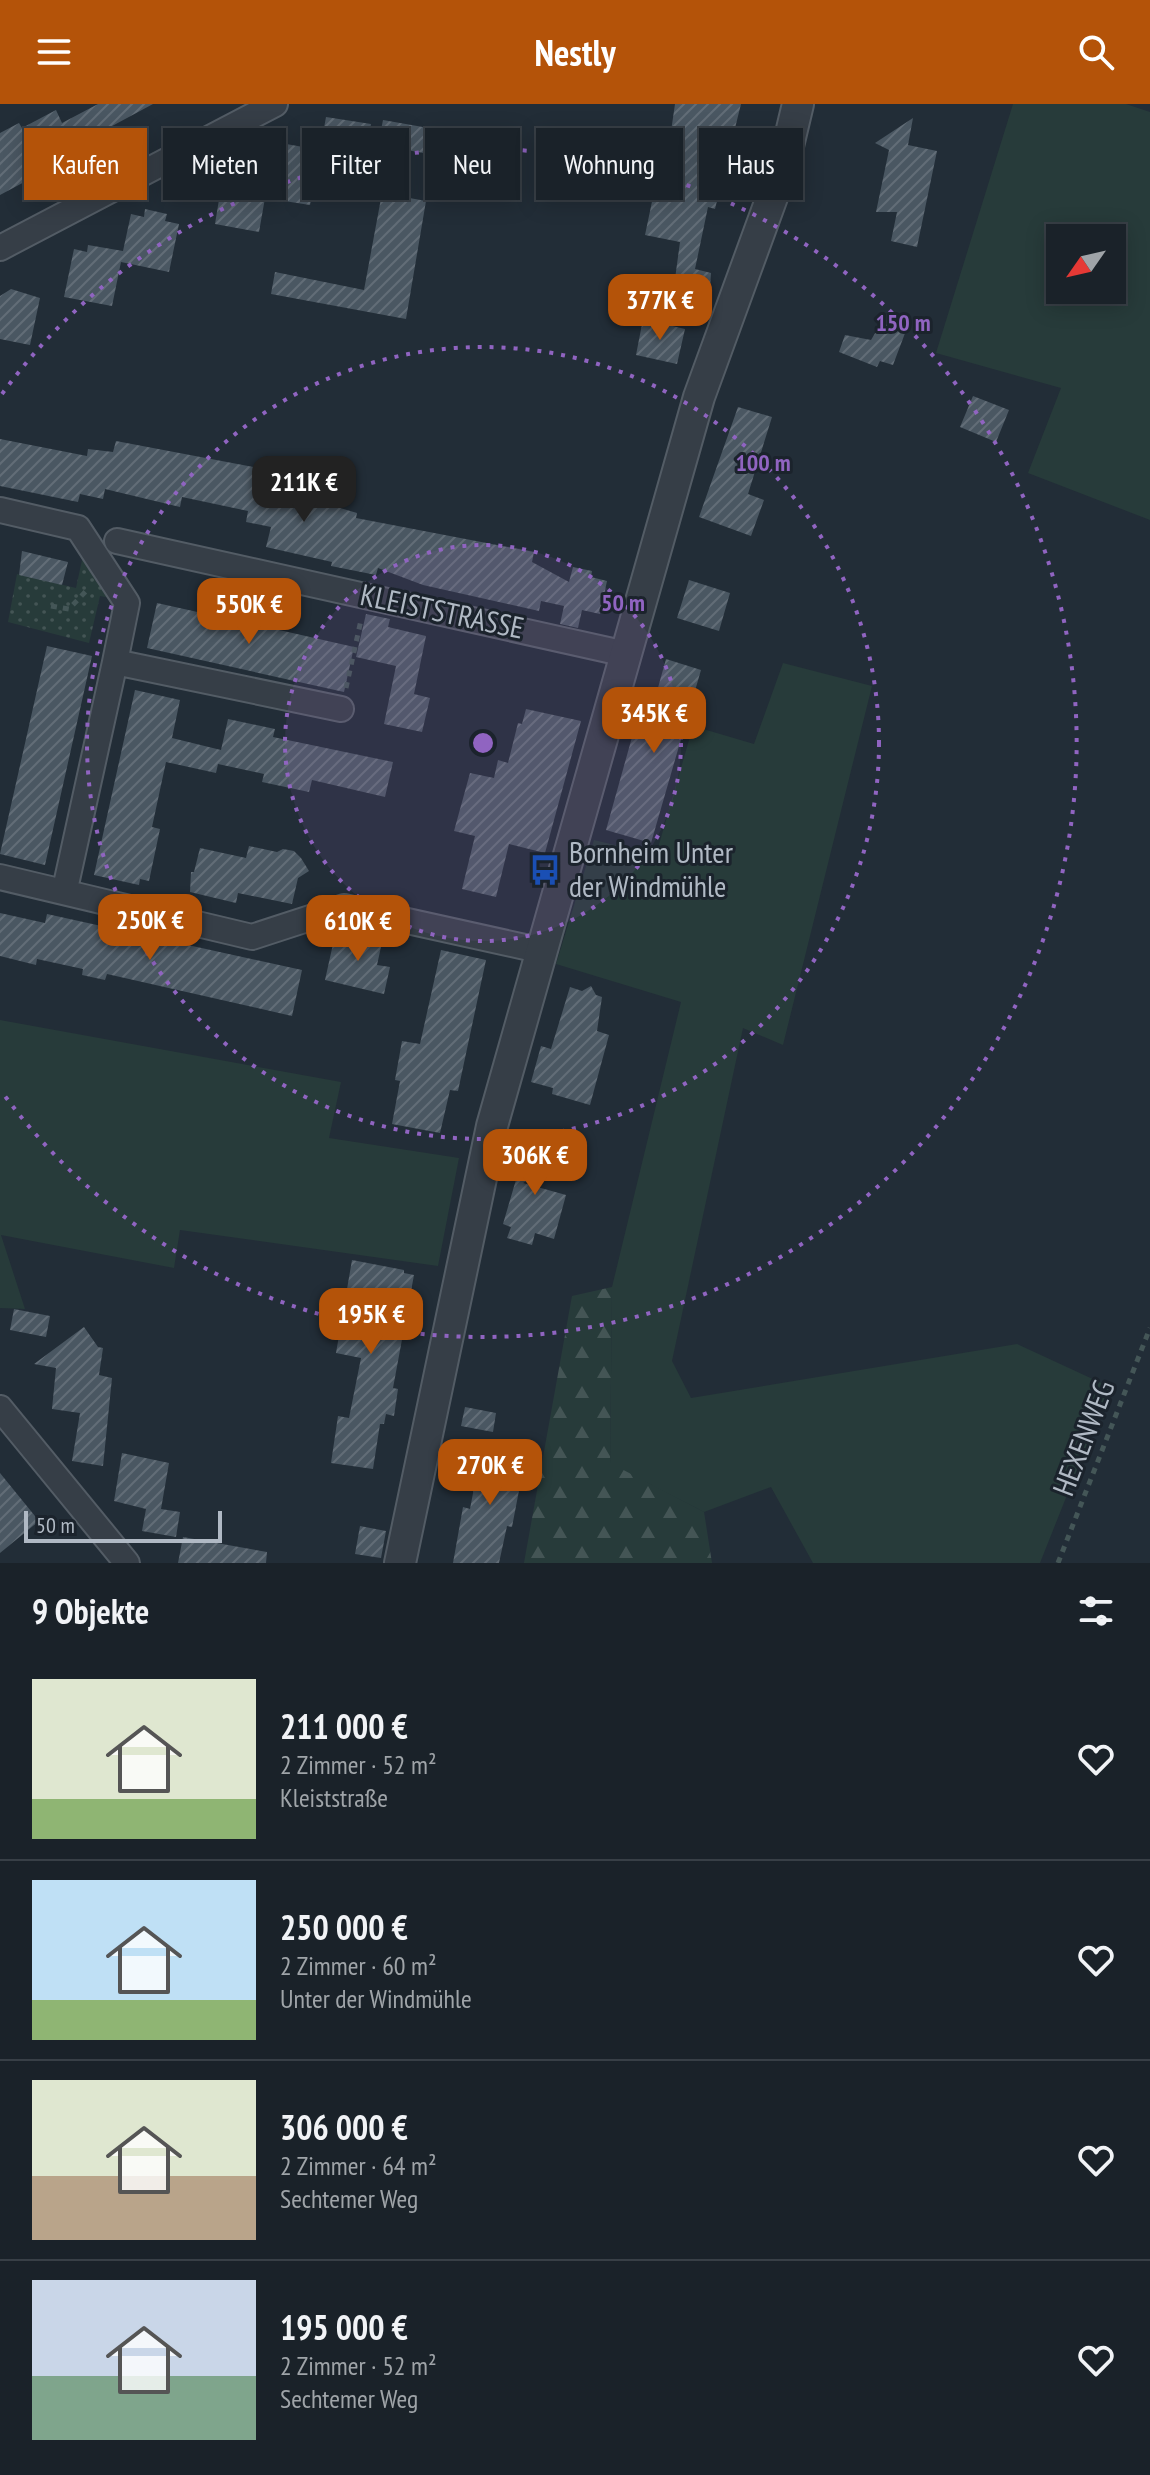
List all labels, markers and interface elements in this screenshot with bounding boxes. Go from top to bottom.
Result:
text: Nestly [534,29,616,76]
icon: menu [32,30,76,74]
icon: search [1074,30,1118,74]
chip: Kaufen [24,128,147,200]
chip: Mieten [163,128,286,200]
chip: Filter [302,128,409,200]
chip: Neu [425,128,520,200]
chip: Wohnung [536,128,683,200]
chip: Haus [699,128,803,200]
north arrow [1046,224,1126,304]
map controls [1046,224,1126,304]
pin: 377K € [595,274,725,342]
text: 377K € [626,283,694,316]
text: 150 m [875,307,931,338]
text: 100 m [735,447,791,478]
pin: 211K € [239,456,369,524]
text: 211K € [270,465,338,498]
street label: KLEISTSTRASSE [357,574,528,647]
pin: 550K € [184,578,314,646]
text: 550K € [215,587,283,620]
text: 50 m [601,587,645,618]
pin: 345K € [589,687,719,755]
text: 345K € [620,696,688,729]
centre of rings [469,729,497,757]
place label: Bornheim Unter der Windmühle [569,832,734,905]
bus stop icon: Bornheim Unter der Windmühle [528,853,562,887]
pin: 250K € [85,894,215,962]
pin: 610K € [293,895,423,963]
text: 250K € [116,903,184,936]
text: 610K € [324,904,392,937]
pin: 306K € [470,1129,600,1197]
text: 306K € [501,1138,569,1171]
pin: 195K € [306,1288,436,1356]
text: 195K € [337,1297,405,1330]
street label: HEXENWEG [1043,1374,1122,1501]
pin: 270K € [425,1439,555,1507]
text: 270K € [456,1448,524,1481]
scale bar [24,1507,222,1543]
text: 50 m [36,1511,75,1539]
text: 9 Objekte [32,1589,149,1633]
icon: filters [1074,1589,1118,1633]
text: 211 000 € [280,1704,408,1748]
icon: home [96,1711,192,1807]
icon: heart [1074,1737,1118,1781]
text: 2 Zimmer · 52 m² [280,1748,437,1781]
text: Kleiststraße [280,1781,388,1814]
text: 250 000 € [280,1905,408,1949]
icon: home [96,1912,192,2008]
icon: heart [1074,1938,1118,1982]
text: 2 Zimmer · 60 m² [280,1949,437,1982]
text: Unter der Windmühle [280,1982,472,2015]
text: 306 000 € [280,2105,408,2149]
icon: home [96,2112,192,2208]
icon: heart [1074,2138,1118,2182]
text: 2 Zimmer · 64 m² [280,2149,437,2182]
text: Sechtemer Weg [280,2182,418,2215]
text: 195 000 € [280,2305,408,2349]
icon: home [96,2312,192,2408]
icon: heart [1074,2338,1118,2382]
text: 2 Zimmer · 52 m² [280,2349,437,2382]
text: Sechtemer Weg [280,2382,418,2415]

